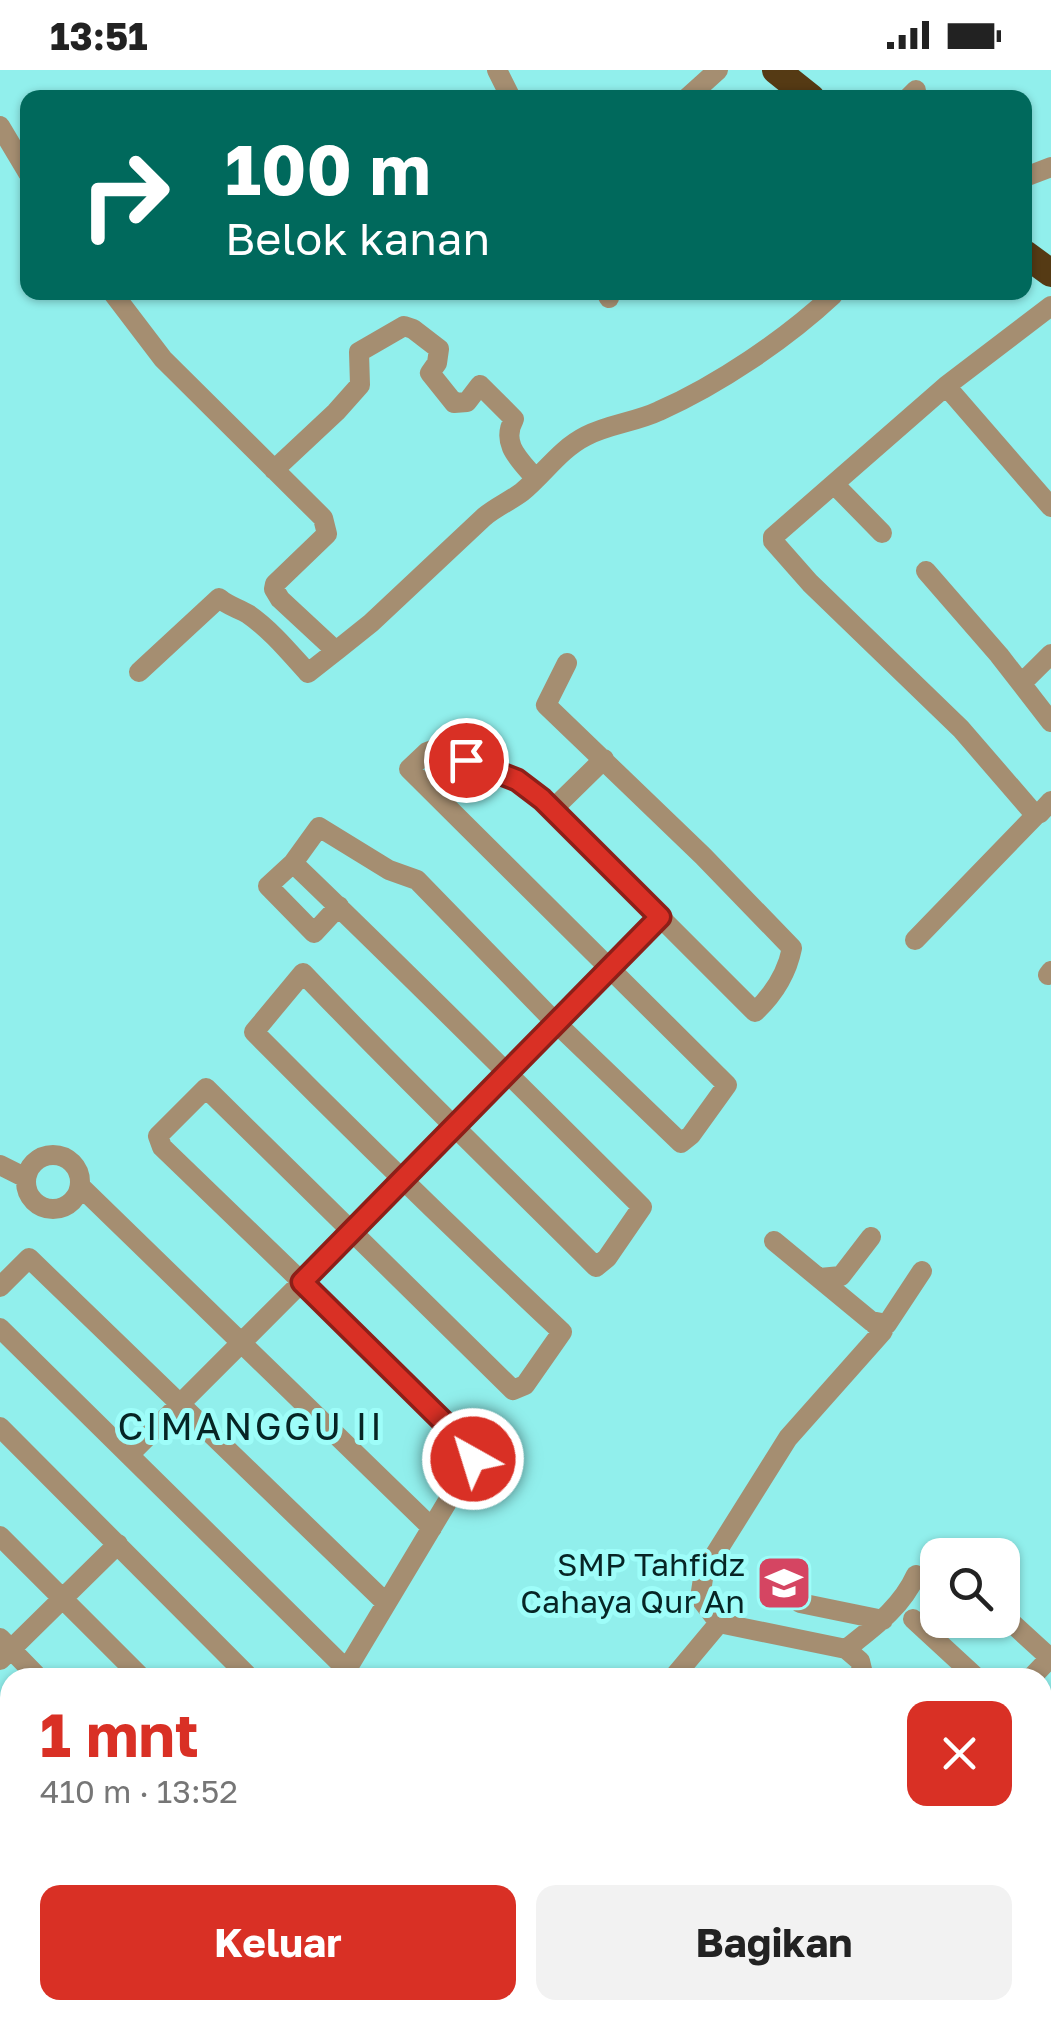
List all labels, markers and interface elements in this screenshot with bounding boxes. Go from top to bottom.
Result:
text: 13:51 [50,13,148,58]
text: 100 m [225,126,431,210]
icon: right [60,130,190,260]
text: Belok kanan [225,211,490,265]
pin [424,718,509,803]
icon: arrive [439,733,494,788]
district label: CIMANGGU II [118,1403,384,1448]
position arrow [421,1407,525,1511]
map controls [920,1538,1020,1638]
button: search [920,1538,1020,1638]
place label: SMP Tahfidz Cahaya Qur An [520,1545,745,1620]
school or university icon: SMP Tahfidz Cahaya Qur An [754,1553,814,1613]
text: 1 mnt [40,1698,199,1770]
button: close [907,1701,1012,1806]
text: 410 m · 13:52 [40,1772,238,1810]
button: Keluar [40,1885,516,2000]
button: Bagikan [536,1885,1012,2000]

